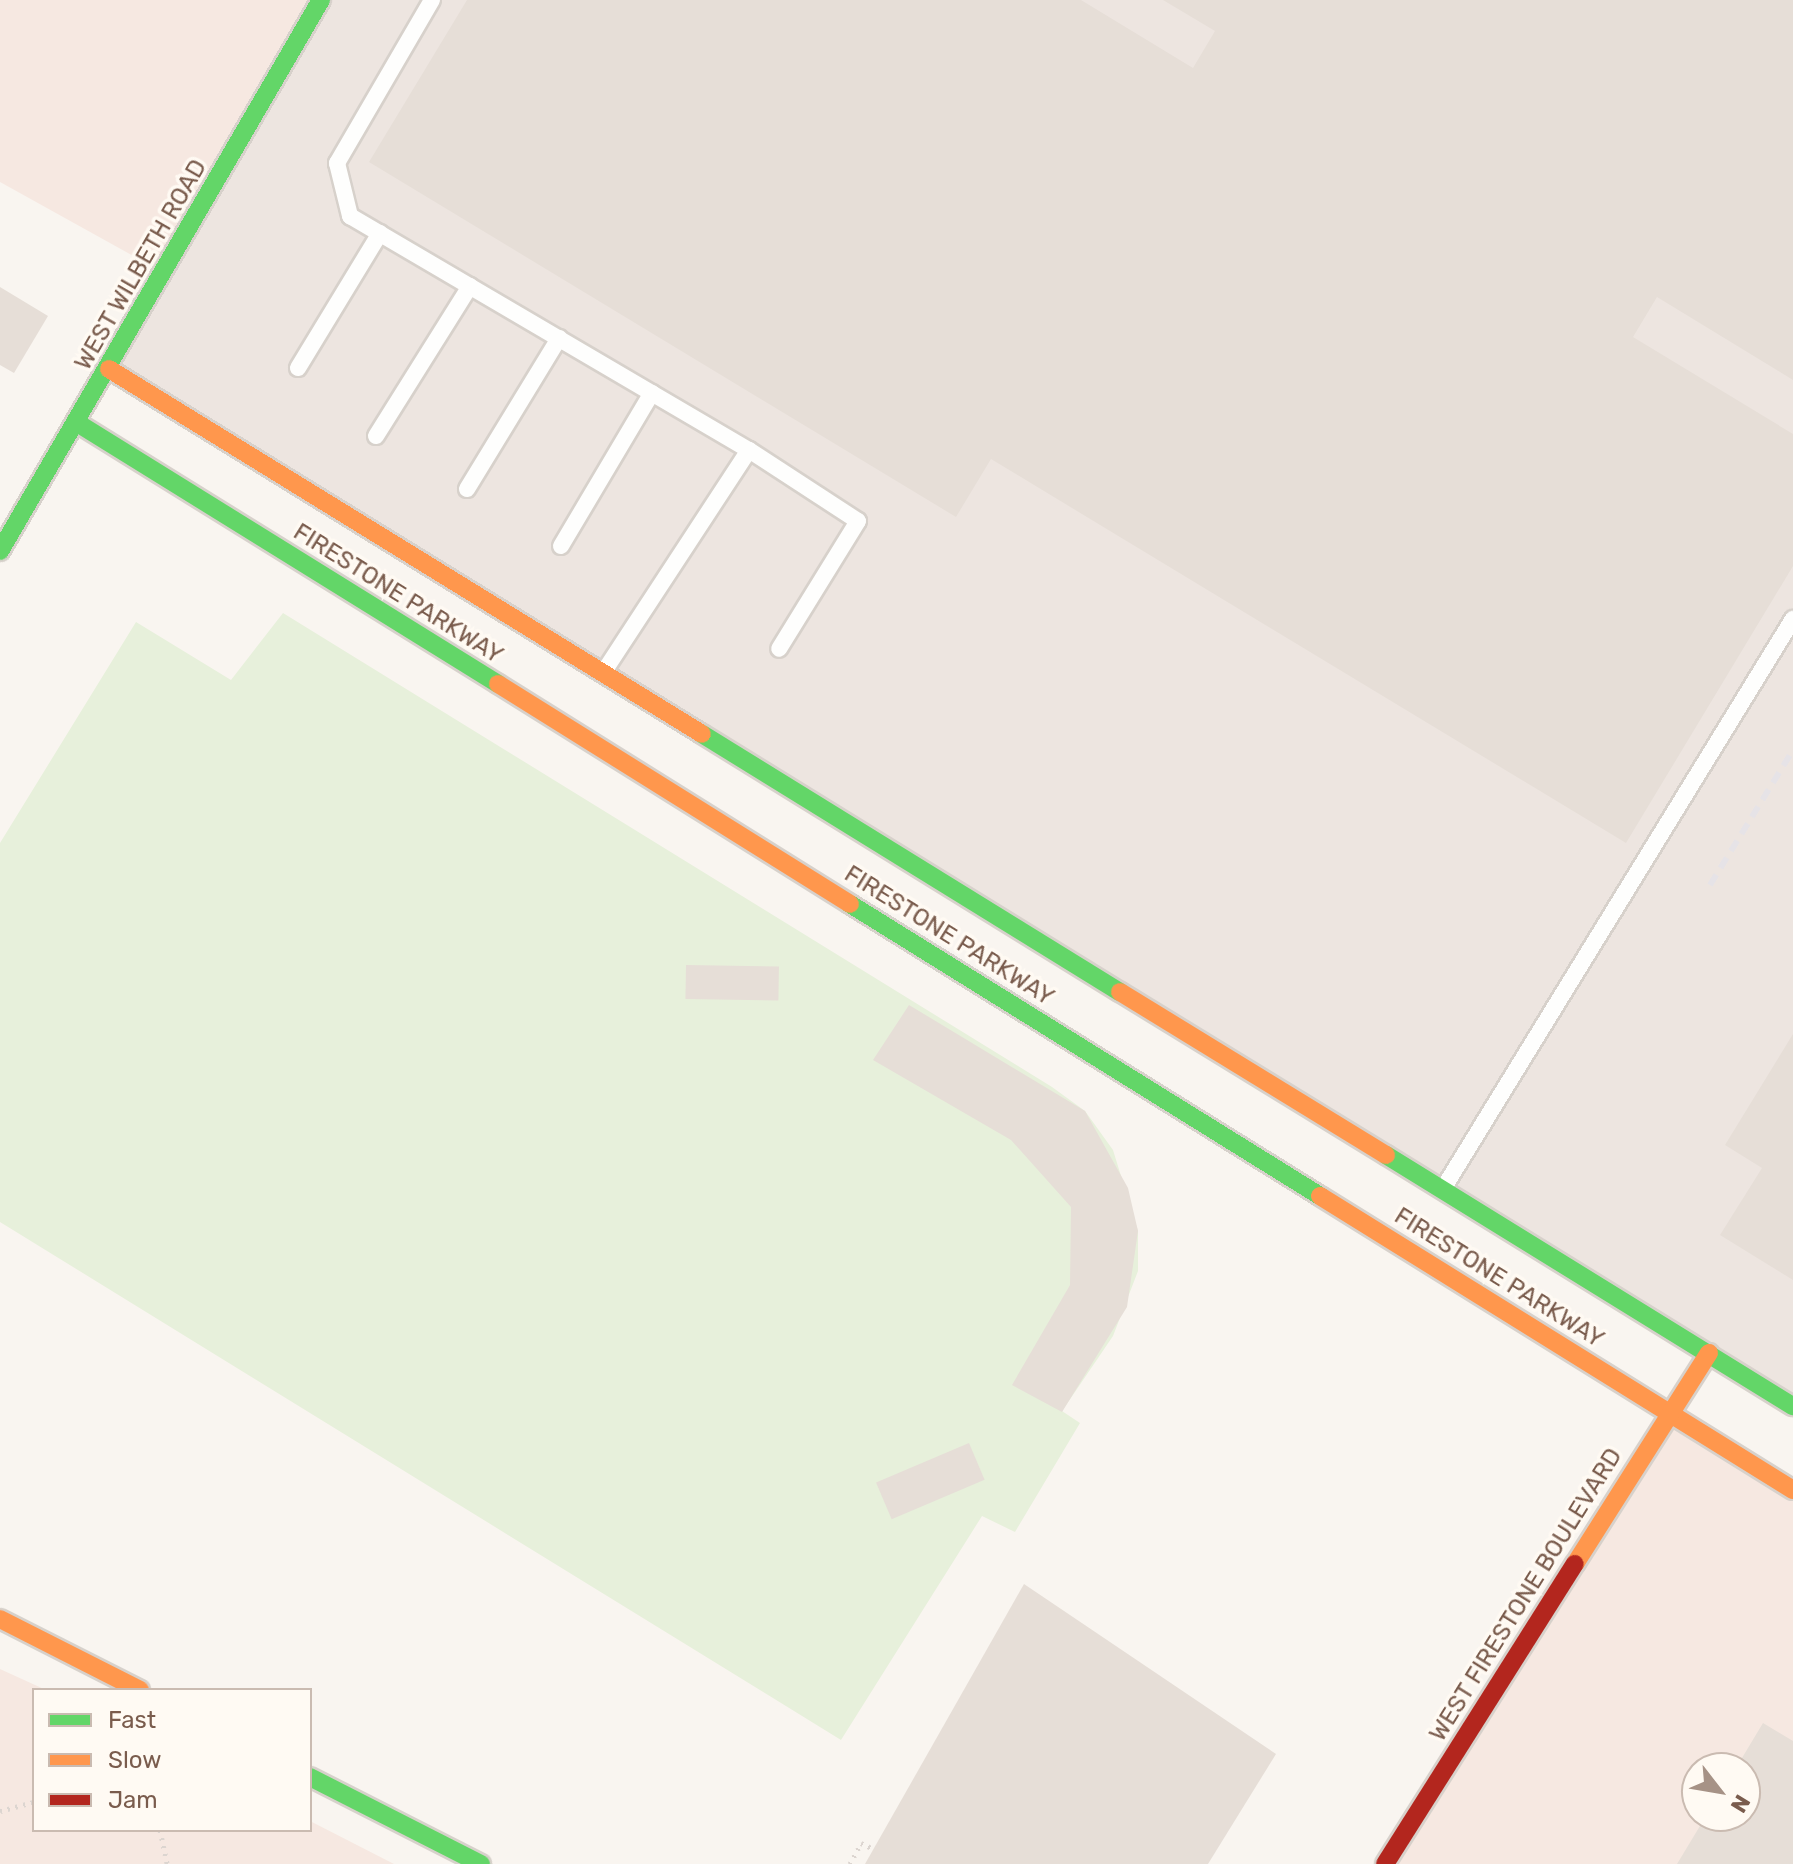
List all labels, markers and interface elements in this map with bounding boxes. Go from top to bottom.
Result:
street label: WEST WILBETH ROAD [69,154,213,376]
street label: FIRESTONE PARKWAY [288,518,508,670]
street label: FIRESTONE PARKWAY [839,860,1059,1012]
street label: FIRESTONE PARKWAY [1389,1202,1609,1354]
street label: WEST FIRESTONE BOULEVARD [1424,1443,1628,1747]
legend [32,1688,312,1832]
text: Fast [108,1706,156,1734]
text: Slow [108,1746,161,1774]
north arrow [1681,1752,1761,1832]
text: Jam [108,1786,158,1814]
text: N [1725,1790,1756,1817]

